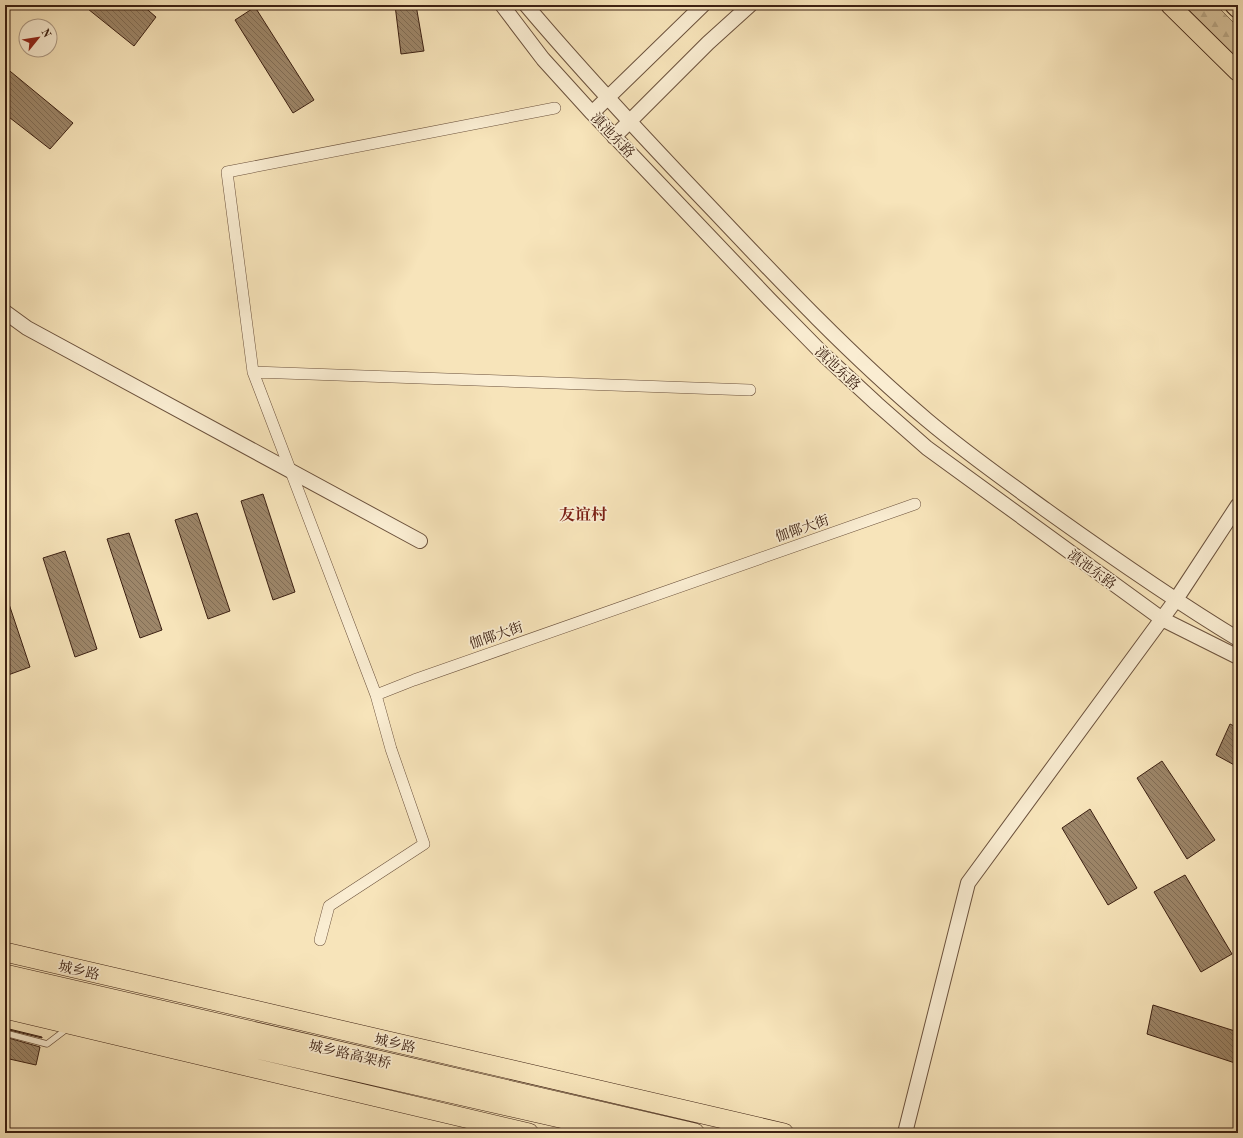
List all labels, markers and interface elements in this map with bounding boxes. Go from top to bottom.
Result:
north arrow [18,18,58,58]
text: N [38,27,53,41]
street label: 滇池东路 [588,110,637,161]
street label: 滇池东路 [812,344,863,393]
district label: 友谊村 [559,506,607,524]
street label: 伽倻大街 [773,512,831,545]
street label: 滇池东路 [1065,547,1119,592]
street label: 伽倻大街 [467,619,525,652]
street label: 城乡路 [57,958,101,983]
street label: 城乡路 [373,1031,417,1056]
street label: 城乡路高架桥 [307,1038,392,1071]

